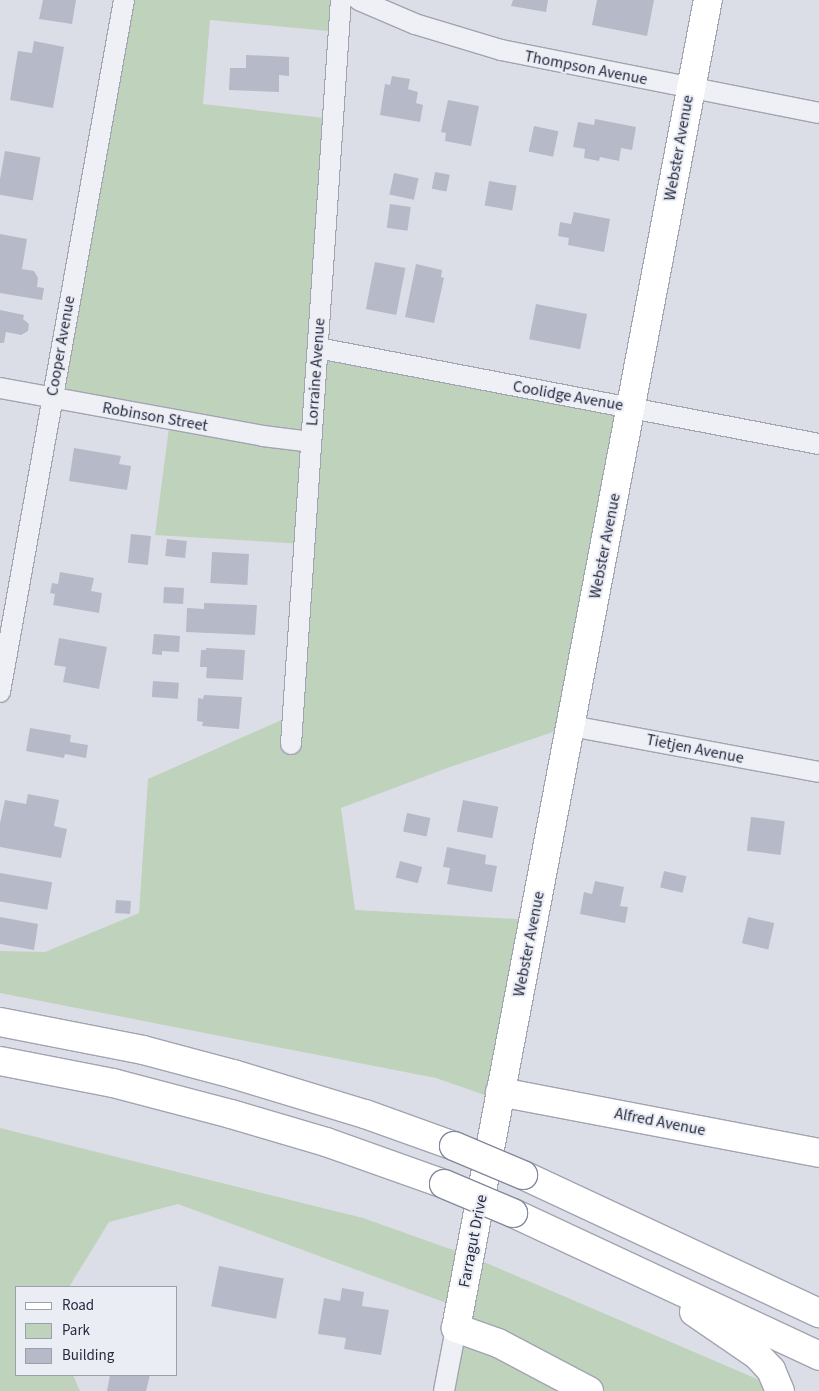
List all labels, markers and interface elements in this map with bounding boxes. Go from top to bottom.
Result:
street label: Thompson Avenue [523,47,649,89]
street label: Webster Avenue [660,94,698,202]
street label: Cooper Avenue [43,294,79,398]
street label: Lorraine Avenue [303,317,329,427]
street label: Coolidge Avenue [511,377,625,415]
street label: Robinson Street [101,398,209,436]
street label: Webster Avenue [585,492,625,600]
street label: Tietjen Avenue [645,730,745,768]
street label: Webster Avenue [509,890,549,998]
street label: Alfred Avenue [613,1104,707,1140]
street label: Farragut Drive [455,1193,491,1289]
legend [15,1286,178,1376]
text: Road [62,1295,94,1316]
text: Park [62,1320,90,1341]
text: Building [62,1345,114,1366]

